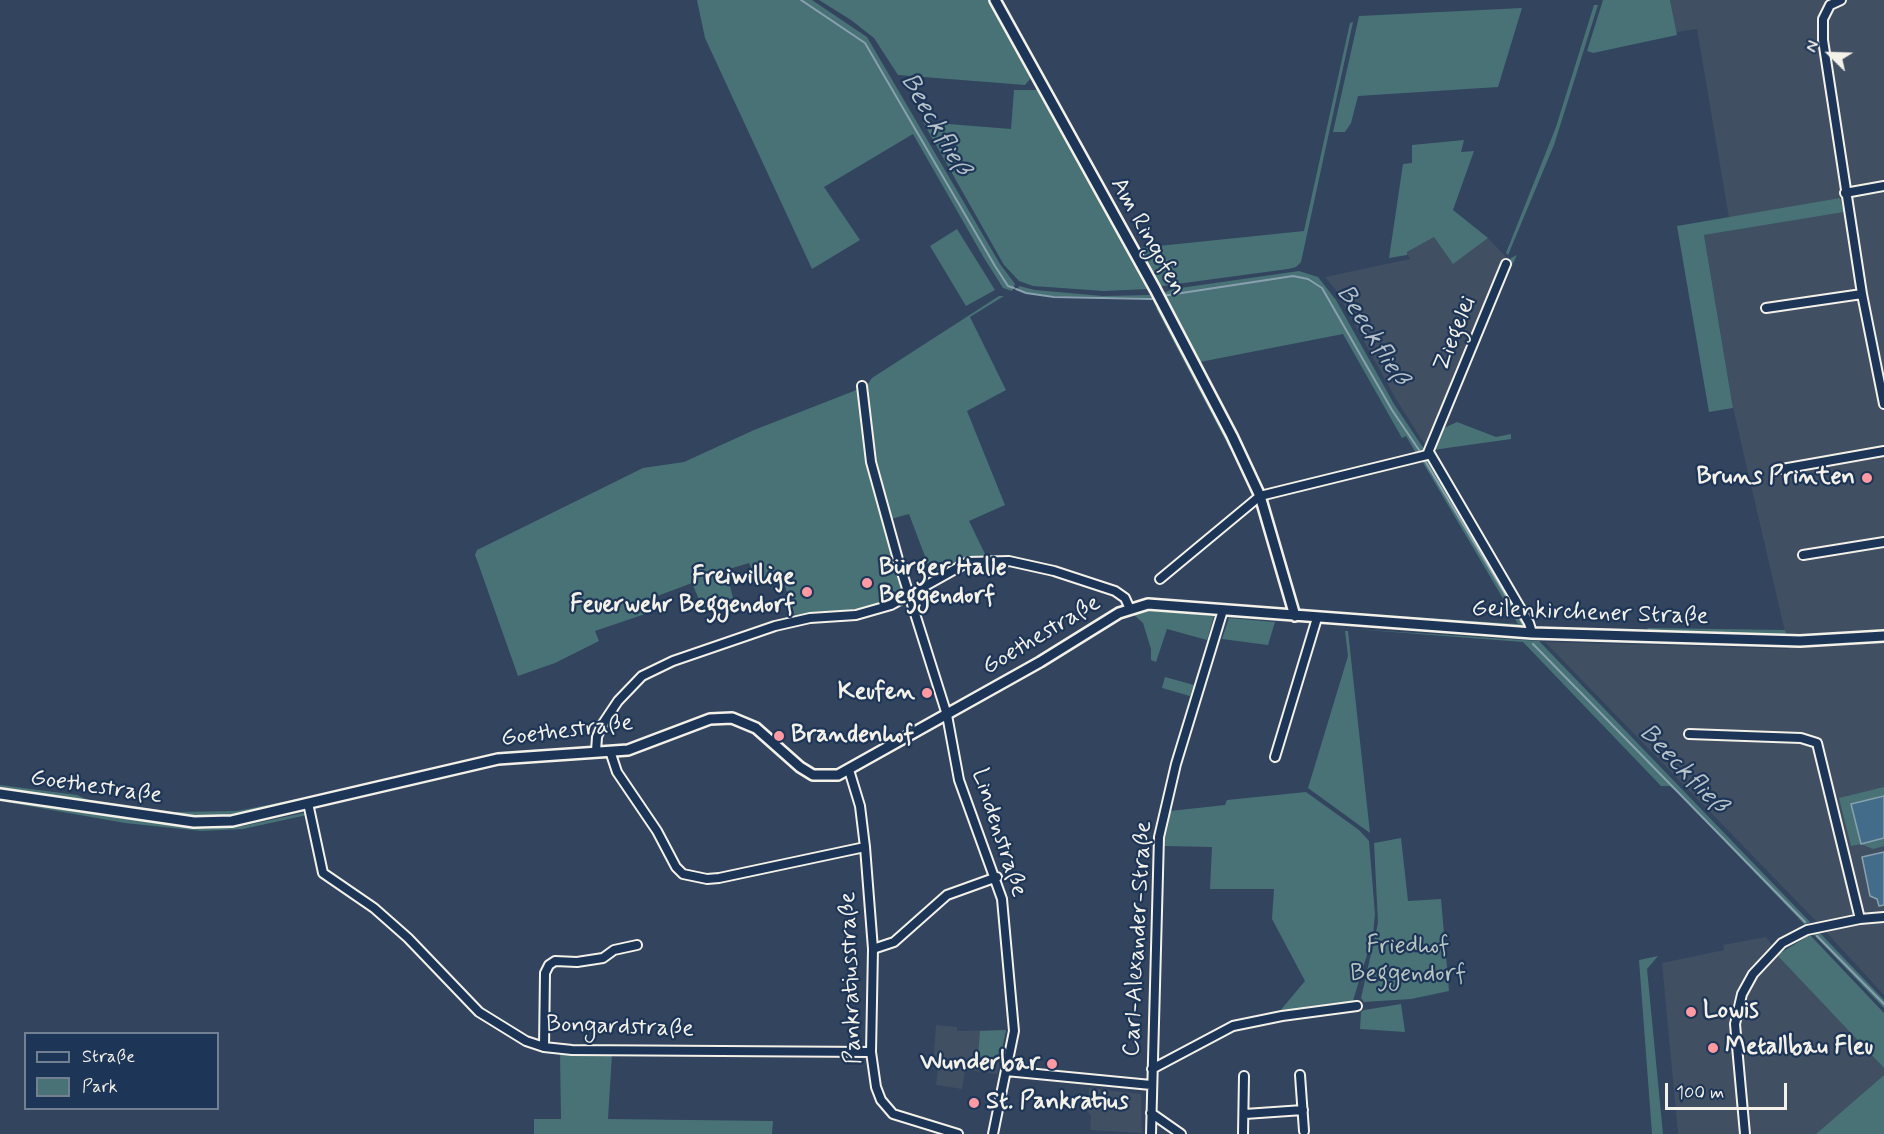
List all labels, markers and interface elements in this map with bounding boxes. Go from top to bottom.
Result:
north arrow [1800,24,1860,84]
text: N [1801,38,1825,56]
water label: Beeckfließ [892,68,976,182]
street label: Am Ringofen [1103,173,1191,301]
water label: Beeckfließ [1328,280,1414,392]
street label: Ziegelei [1428,292,1484,376]
place label: Bruns Printen [1696,464,1855,492]
marker: Bruns Printen [1860,471,1874,485]
place label: Bürger Halle Beggendorf [879,555,1007,611]
place label: Freiwillige Feuerwehr Beggendorf [570,564,795,620]
marker: Bürger Halle Beggendorf [860,576,874,590]
marker: Freiwillige Feuerwehr Beggendorf [800,585,814,599]
street label: Goethestraße [978,589,1106,683]
street label: Geilenkirchener Straße [1471,595,1709,633]
place label: Keufen [838,679,915,707]
marker: Keufen [920,686,934,700]
street label: Goethestraße [499,710,635,754]
water label: Beeckfließ [1631,718,1733,822]
place label: Brandenhof [791,722,914,750]
marker: Brandenhof [772,729,786,743]
street label: Goethestraße [28,764,164,812]
street label: Lindenstraße [964,765,1032,901]
street label: Carl-Alexander-Straße [1118,820,1160,1058]
street label: Pankratiusstraße [835,891,869,1065]
park label: Friedhof Beggendorf [1350,933,1466,989]
place label: Lowis [1703,998,1759,1026]
marker: Lowis [1684,1005,1698,1019]
street label: Bongardstraße [546,1011,694,1045]
legend [24,1032,219,1110]
place label: Metallbau Fleu [1725,1034,1873,1062]
marker: Metallbau Fleu [1706,1041,1720,1055]
text: Straße [82,1045,135,1069]
place label: Wunderbar [920,1050,1040,1078]
marker: Wunderbar [1045,1057,1059,1071]
scale bar [1668,1071,1790,1109]
text: Park [82,1075,118,1099]
text: 100 m [1676,1081,1724,1105]
place label: St. Pankratius [986,1089,1129,1117]
marker: St. Pankratius [967,1096,981,1110]

